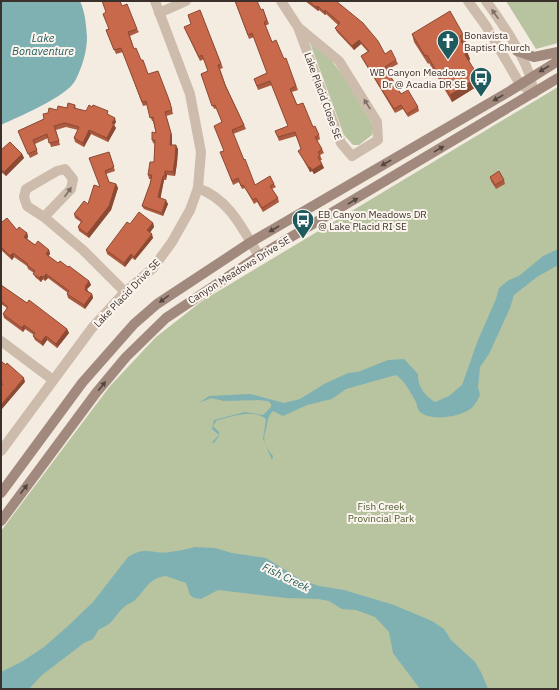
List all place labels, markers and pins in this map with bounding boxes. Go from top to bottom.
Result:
church icon: Bonavista Baptist Church [435,28,461,61]
place label: Bonavista Baptist Church [464,29,530,54]
bus stop icon: WB Canyon Meadows Dr @ Acadia DR SE [468,65,494,98]
place label: WB Canyon Meadows Dr @ Acadia DR SE [370,66,466,91]
bus stop icon: EB Canyon Meadows DR @ Lake Placid RI SE [290,207,316,240]
place label: EB Canyon Meadows DR @ Lake Placid RI SE [318,208,427,233]

